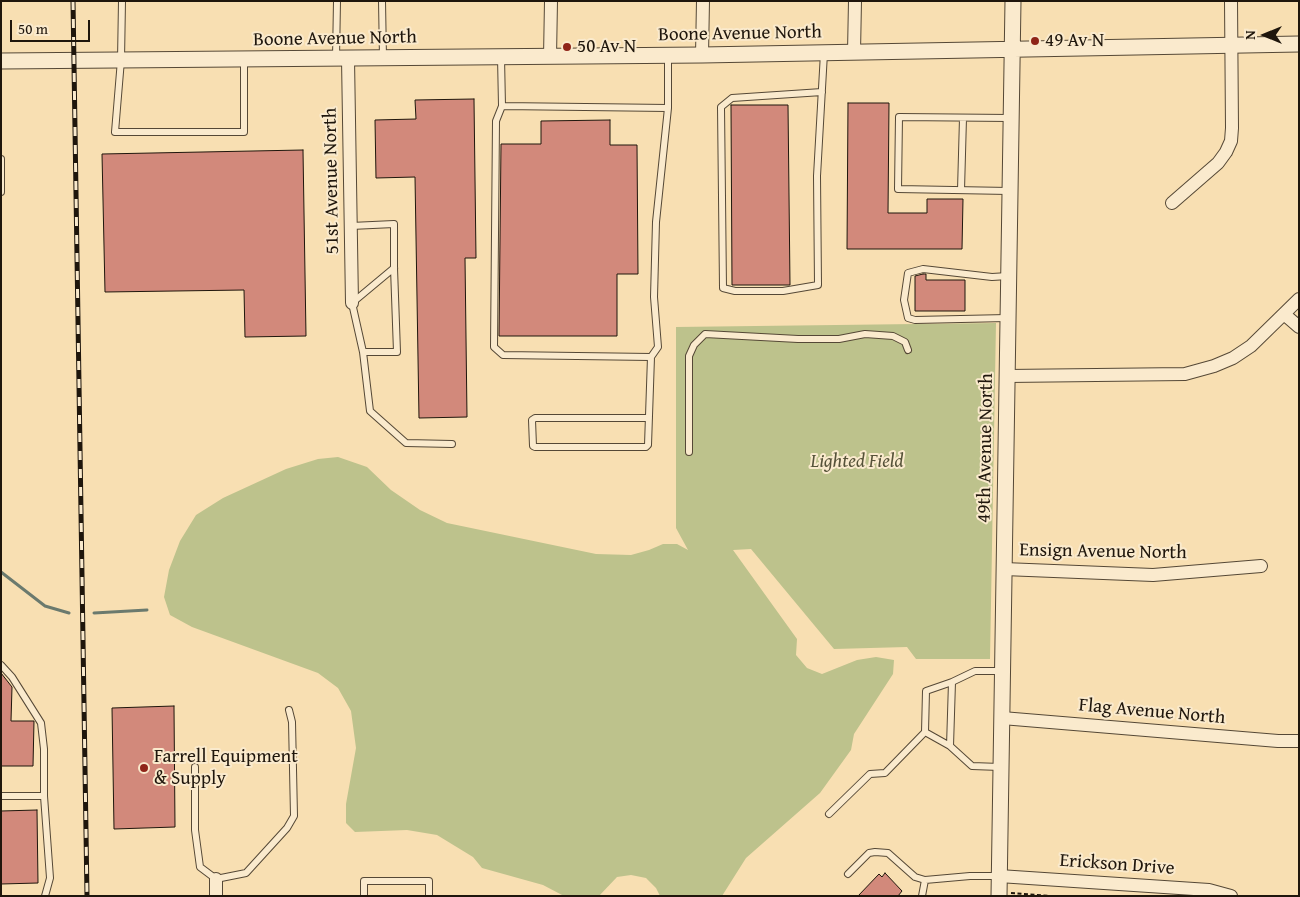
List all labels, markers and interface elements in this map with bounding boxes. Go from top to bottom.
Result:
scale bar [12,10,92,42]
north arrow [1240,10,1290,60]
text: 50 m [18,18,48,39]
street label: Boone Avenue North [658,21,822,47]
street label: Boone Avenue North [253,26,417,52]
place label: 49 Av N [1045,30,1104,52]
text: N [1240,30,1260,40]
marker: 49 Av N [1029,35,1041,47]
place label: 50 Av N [577,36,636,58]
marker: 50 Av N [561,41,573,53]
street label: 51st Avenue North [319,108,345,254]
street label: 49th Avenue North [973,373,999,523]
park label: Lighted Field [810,451,904,473]
street label: Ensign Avenue North [1019,539,1187,565]
street label: Flag Avenue North [1078,694,1226,730]
place label: Farrell Equipment & Supply [154,746,298,790]
marker: Farrell Equipment & Supply [138,762,150,774]
street label: Erickson Drive [1059,850,1175,880]

